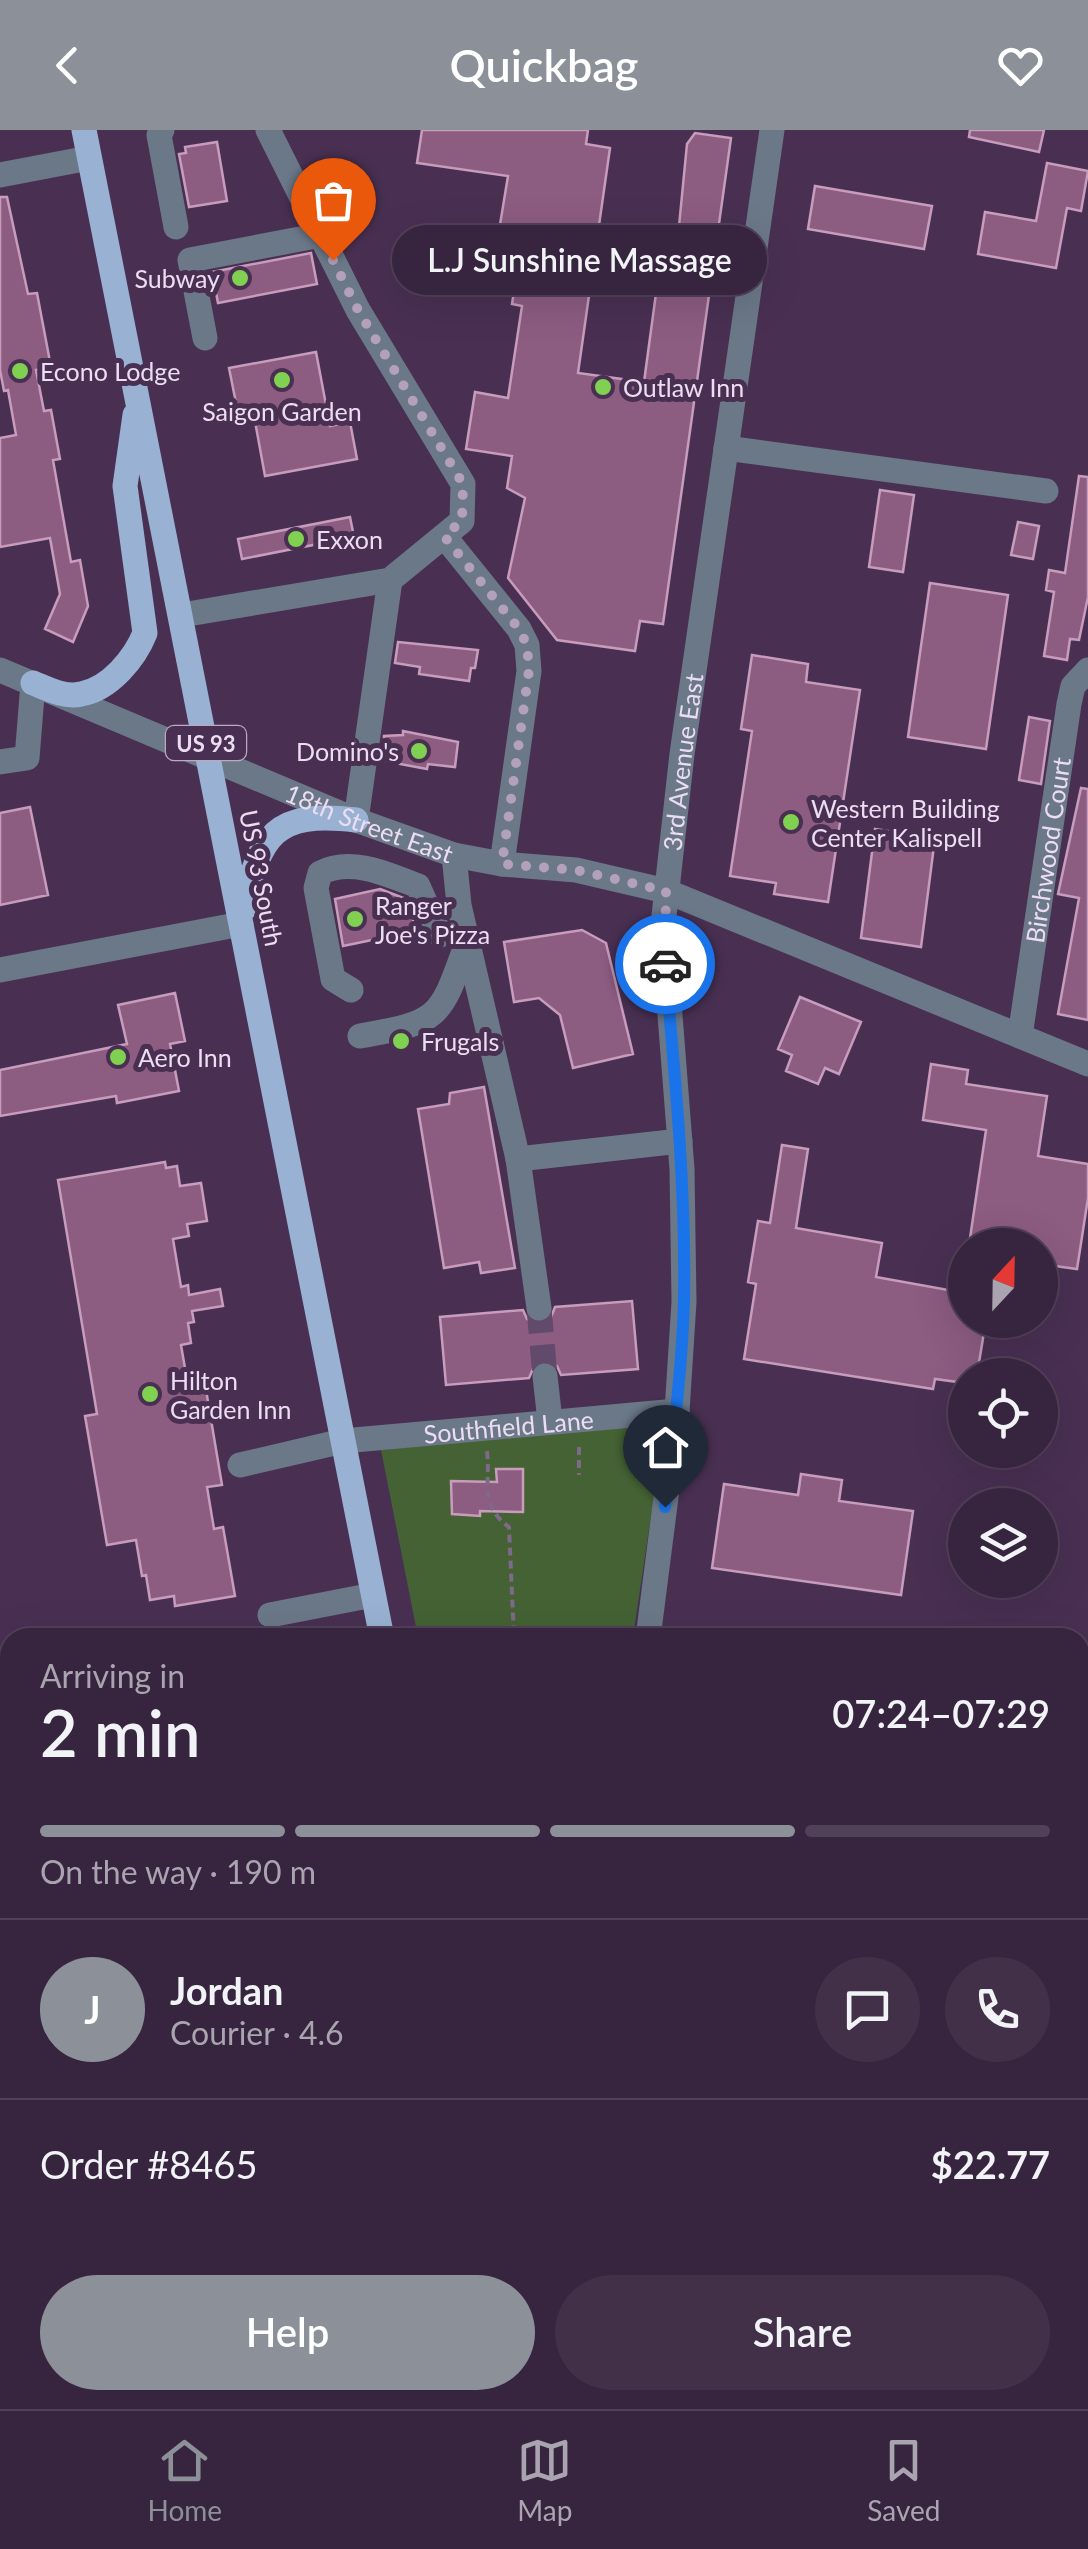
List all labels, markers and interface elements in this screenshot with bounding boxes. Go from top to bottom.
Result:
icon: back [40,38,95,93]
text: Quickbag [450,38,638,92]
icon: heart [993,38,1048,93]
pin [291,158,376,261]
icon: bag [306,173,361,228]
callout: L.J Sunshine Massage [393,225,768,295]
text: L.J Sunshine Massage [427,240,732,279]
place label: Subway [134,263,220,293]
marker: Subway [229,267,251,289]
place label: Econo Lodge [40,356,180,386]
marker: Econo Lodge [9,360,31,382]
marker: Saigon Garden [271,369,293,391]
place label: Outlaw Inn [623,372,744,402]
marker: Outlaw Inn [592,376,614,398]
place label: Saigon Garden [202,396,362,426]
place label: Exxon [316,524,383,554]
marker: Exxon [285,528,307,550]
street label: 3rd Avenue East [656,671,708,852]
road number: US 93 [166,726,246,760]
place label: Domino's [296,736,399,766]
marker: Domino's [408,740,430,762]
street label: Birchwood Court [1019,755,1076,945]
street label: 18th Street East [281,777,457,869]
place label: Western Building Center Kalispell [811,793,1000,852]
street label: US 93 South [234,807,290,949]
marker: Western Building Center Kalispell [780,811,802,833]
place label: Ranger Joe's Pizza [375,890,490,949]
marker: Ranger Joe's Pizza [344,908,366,930]
courier [615,914,715,1014]
icon: car [638,937,693,992]
place label: Frugals [421,1026,499,1056]
marker: Frugals [390,1030,412,1052]
place label: Aero Inn [138,1042,232,1072]
marker: Aero Inn [107,1046,129,1068]
north arrow [948,1228,1058,1338]
map controls [948,1228,1058,1598]
button: locate [948,1358,1058,1468]
place label: Hilton Garden Inn [170,1365,292,1424]
marker: Hilton Garden Inn [139,1383,161,1405]
street label: Southfield Lane [422,1404,595,1449]
pin [623,1405,708,1508]
icon: home [638,1420,693,1475]
button: layers [948,1488,1058,1598]
text: Arriving in [40,1656,185,1695]
text: 07:24–07:29 [832,1690,1050,1736]
text: 2 min [40,1693,200,1771]
text: On the way · 190 m [40,1852,316,1891]
button: chat [815,1957,920,2062]
button: phone [945,1957,1050,2062]
text: Jordan [170,1967,283,2013]
text: J [84,1986,101,2032]
text: Courier · 4.6 [170,2013,344,2052]
text: Order #8465 [40,2141,257,2187]
text: $22.77 [931,2141,1050,2187]
button: Help [40,2275,535,2390]
button: Share [555,2275,1050,2390]
tab: Home [148,2433,222,2527]
tab: Map [517,2433,572,2527]
tab: Saved [867,2433,940,2527]

